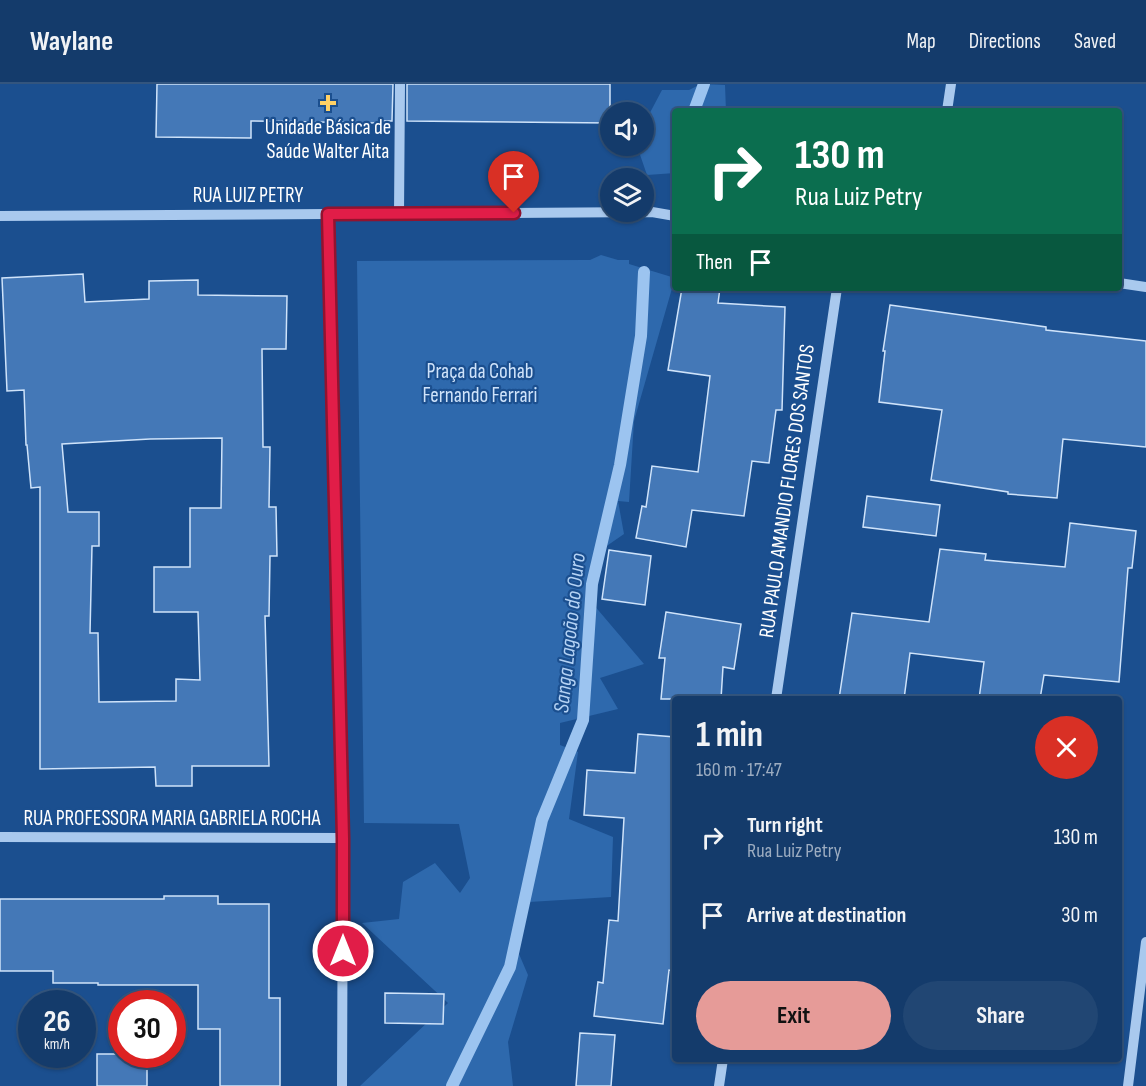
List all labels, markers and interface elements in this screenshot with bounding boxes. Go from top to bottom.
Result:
text: Waylane [30,25,113,58]
text: Map [906,29,936,54]
text: Directions [969,29,1041,54]
text: Saved [1074,29,1116,54]
marker: Unidade Básica de Saúde Walter Aita [319,94,337,112]
map controls [600,102,654,222]
button: sound [600,102,654,156]
place label: Unidade Básica de Saúde Walter Aita [265,115,391,164]
text: 130 m [795,130,885,181]
icon: right [696,132,774,210]
pin [488,151,539,213]
icon: arrive [497,160,530,193]
button: layers [600,168,654,222]
text: Rua Luiz Petry [795,181,923,213]
street label: RUA LUIZ PETRY [193,183,303,208]
icon: arrive [744,246,777,279]
text: Then [696,249,732,276]
street label: RUA PAULO AMANDIO FLORES DOS SANTOS [754,343,820,639]
park label: Praça da Cohab Fernando Ferrari [423,359,537,408]
water label: Sanga Lagoão do Ouro [548,552,592,714]
text: 1 min [696,714,763,757]
button: close [1035,716,1098,779]
text: 160 m · 17:47 [696,758,782,782]
street label: RUA PROFESSORA MARIA GABRIELA ROCHA [24,806,321,831]
text: Turn right [747,812,823,839]
icon: right [696,821,729,854]
text: 130 m [1054,824,1098,851]
text: Rua Luiz Petry [747,839,841,863]
icon: arrive [696,899,729,932]
text: Arrive at destination [747,902,906,929]
text: 30 m [1061,902,1098,929]
position arrow [311,919,375,983]
button: Exit [696,981,891,1050]
button: Share [903,981,1098,1050]
speed limit sign: 30 [108,990,186,1068]
text: 26 [43,1004,71,1040]
text: km/h [44,1035,70,1054]

